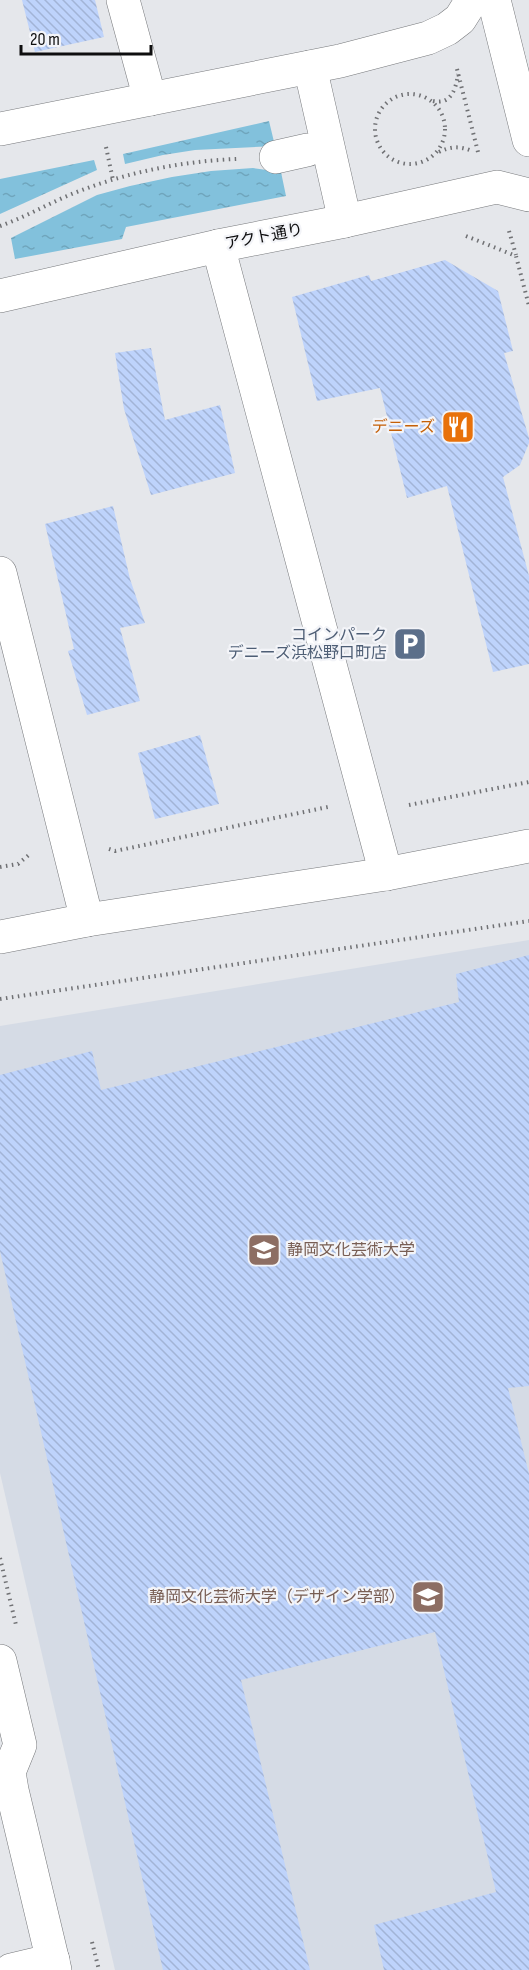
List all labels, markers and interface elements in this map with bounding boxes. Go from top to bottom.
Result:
scale bar [21,18,152,56]
text: 20 m [30,29,60,50]
street label: アクト通り [223,220,305,254]
restaurant icon: デニーズ [440,409,476,445]
place label: デニーズ [372,418,435,437]
place label: コインパーク デニーズ浜松野口町店 [228,626,387,663]
parking icon: コインパーク デニーズ浜松野口町店 [392,626,428,662]
school or university icon: 静岡文化芸術大学 [246,1232,282,1268]
place label: 静岡文化芸術大学 [287,1241,415,1260]
school or university icon: 静岡文化芸術大学（デザイン学部） [410,1579,446,1615]
place label: 静岡文化芸術大学（デザイン学部） [149,1588,405,1607]

